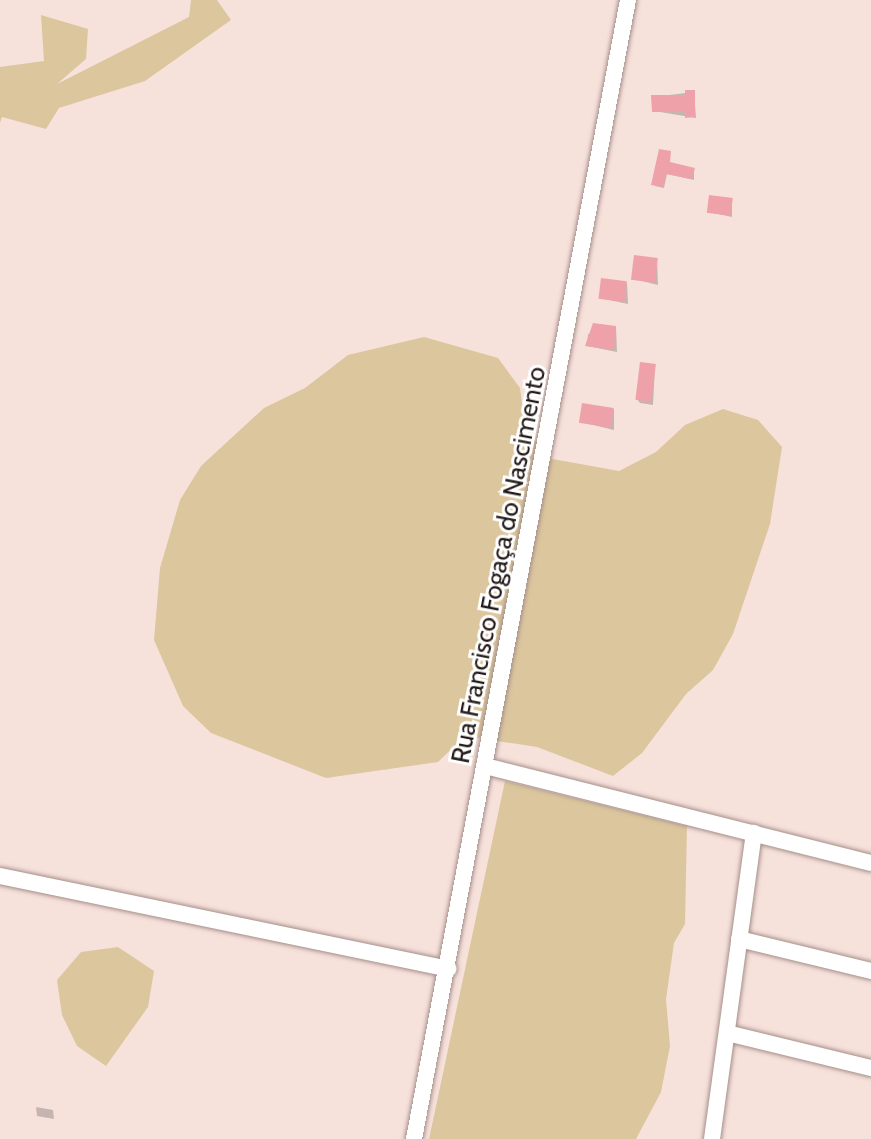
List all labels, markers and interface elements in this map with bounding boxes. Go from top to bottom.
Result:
street label: Rua Francisco Fogaça do Nascimento [445,364,553,766]

